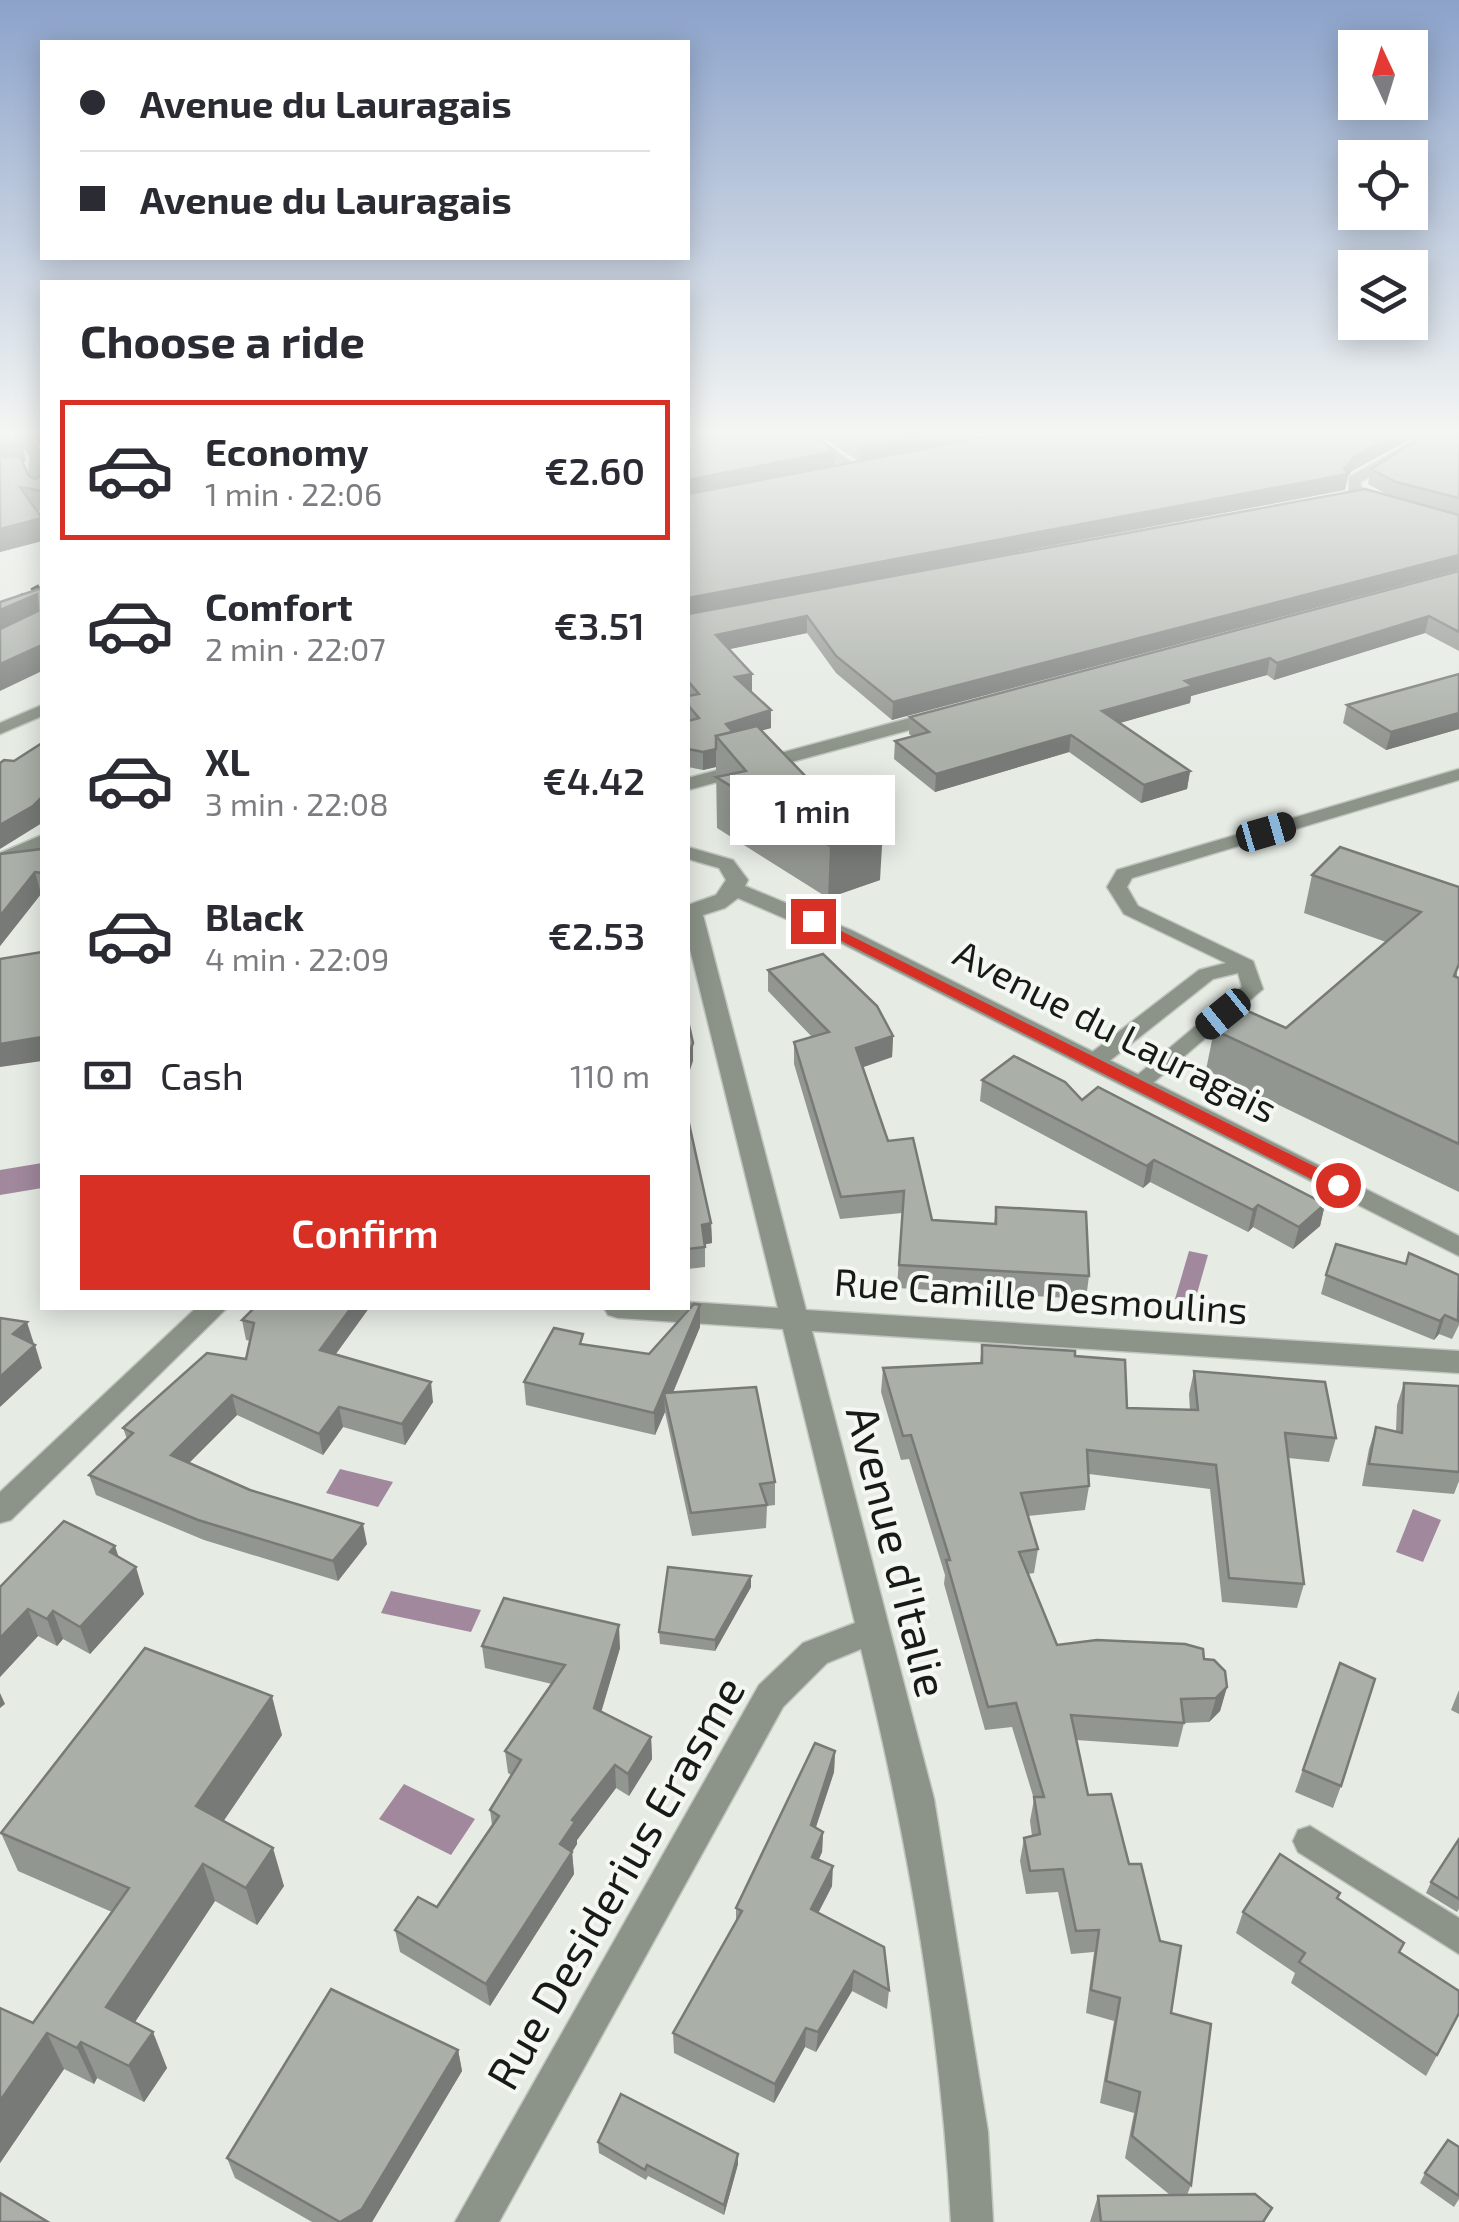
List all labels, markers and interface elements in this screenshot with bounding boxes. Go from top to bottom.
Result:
north arrow [1338,30,1428,120]
map controls [1338,30,1428,340]
text: Avenue du Lauragais [140,80,512,126]
button: locate [1338,140,1428,230]
text: Avenue du Lauragais [140,176,512,222]
button: layers [1338,250,1428,340]
text: Choose a ride [80,313,365,367]
icon: car [85,425,175,515]
text: Economy [205,428,369,474]
text: €2.60 [544,447,645,493]
text: 1 min · 22:06 [205,474,382,512]
icon: car [85,580,175,670]
text: Comfort [205,583,353,629]
text: €3.51 [554,602,645,648]
text: 2 min · 22:07 [205,629,386,667]
icon: car [85,735,175,825]
text: XL [205,738,250,784]
text: €4.42 [542,757,645,803]
callout: 1 min [730,776,896,846]
text: 3 min · 22:08 [205,784,389,822]
text: 1 min [775,791,850,829]
car [1233,809,1299,855]
icon: car [85,890,175,980]
text: Black [205,893,304,939]
route end [791,899,836,944]
text: €2.53 [548,912,645,958]
street label: Avenue du Lauragais [947,929,1285,1131]
text: 4 min · 22:09 [205,939,389,977]
car [1190,983,1256,1045]
icon: cash [80,1048,135,1103]
text: Cash [160,1052,244,1098]
text: 110 m [570,1056,650,1094]
route start [1316,1163,1361,1208]
button: Confirm [80,1175,650,1290]
street label: Rue Camille Desmoulins [833,1258,1249,1332]
street label: Avenue d'Italie [837,1400,961,1702]
street label: Rue Desiderius Erasme [474,1666,754,2098]

